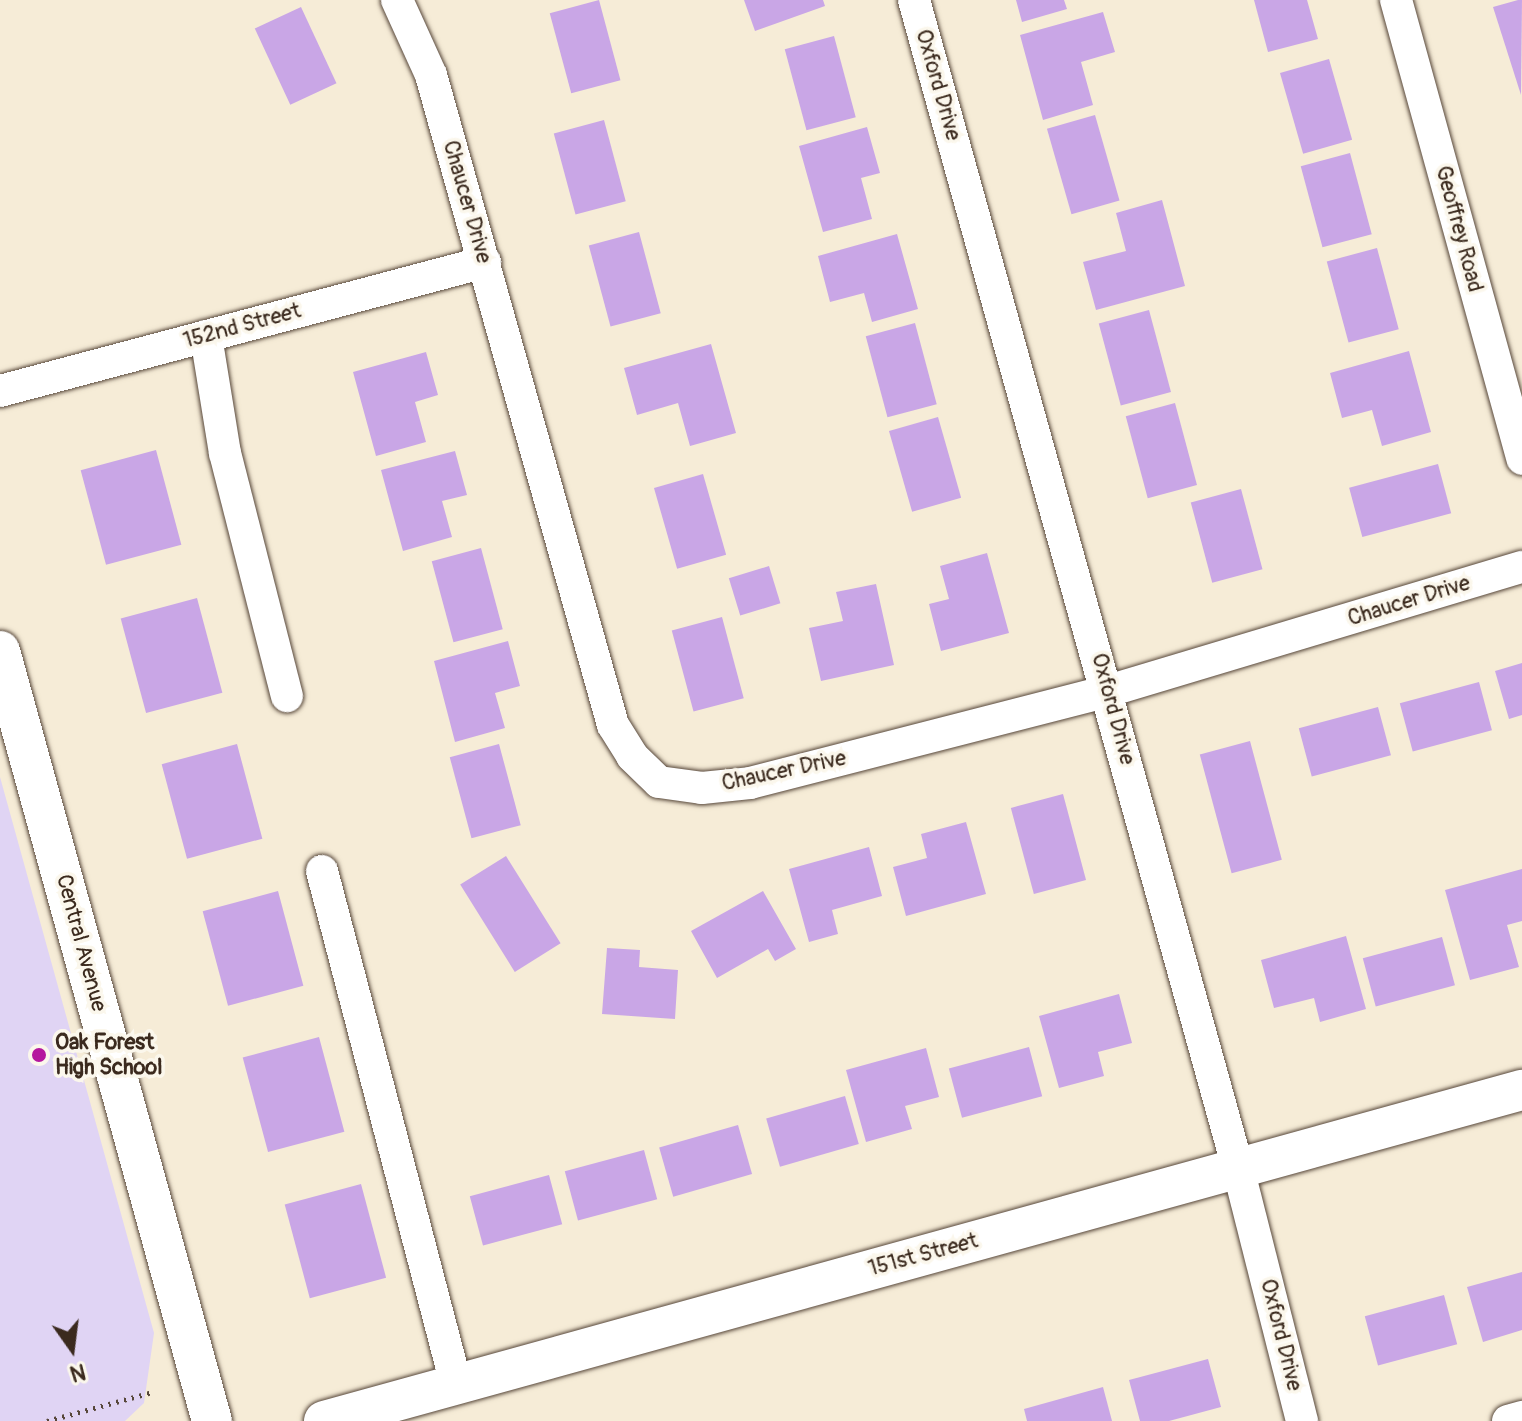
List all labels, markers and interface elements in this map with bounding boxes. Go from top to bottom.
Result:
street label: Oxford Drive [910,26,966,144]
street label: Chaucer Drive [437,138,497,266]
street label: Geoffrey Road [1429,163,1489,295]
street label: 152nd Street [180,298,304,354]
street label: Chaucer Drive [1345,570,1473,632]
street label: Oxford Drive [1085,650,1141,768]
street label: Chaucer Drive [719,745,849,797]
street label: Central Avenue [50,872,112,1014]
place label: Oak Forest High School [55,1029,162,1080]
marker: Oak Forest High School [30,1046,48,1064]
street label: 151st Street [865,1228,981,1282]
street label: Oxford Drive [1254,1276,1308,1394]
north arrow [32,1309,112,1389]
text: N [67,1357,88,1388]

